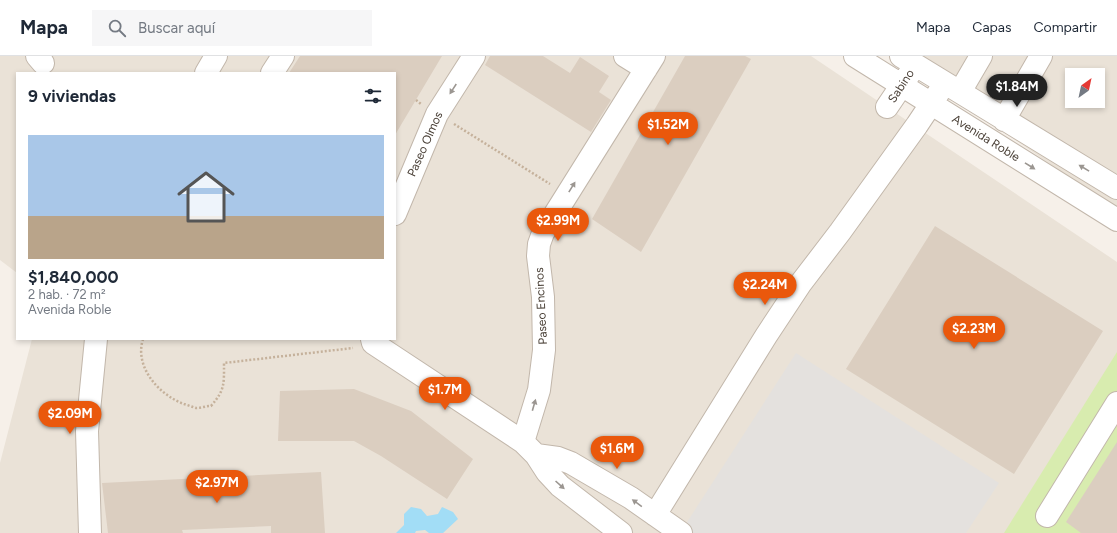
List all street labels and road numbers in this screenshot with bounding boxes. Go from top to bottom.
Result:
street label: Sabino [885,67,917,105]
street label: Paseo Olmos [404,109,446,179]
street label: Avenida Roble [950,112,1023,165]
street label: Paseo Encinos [532,267,550,345]

